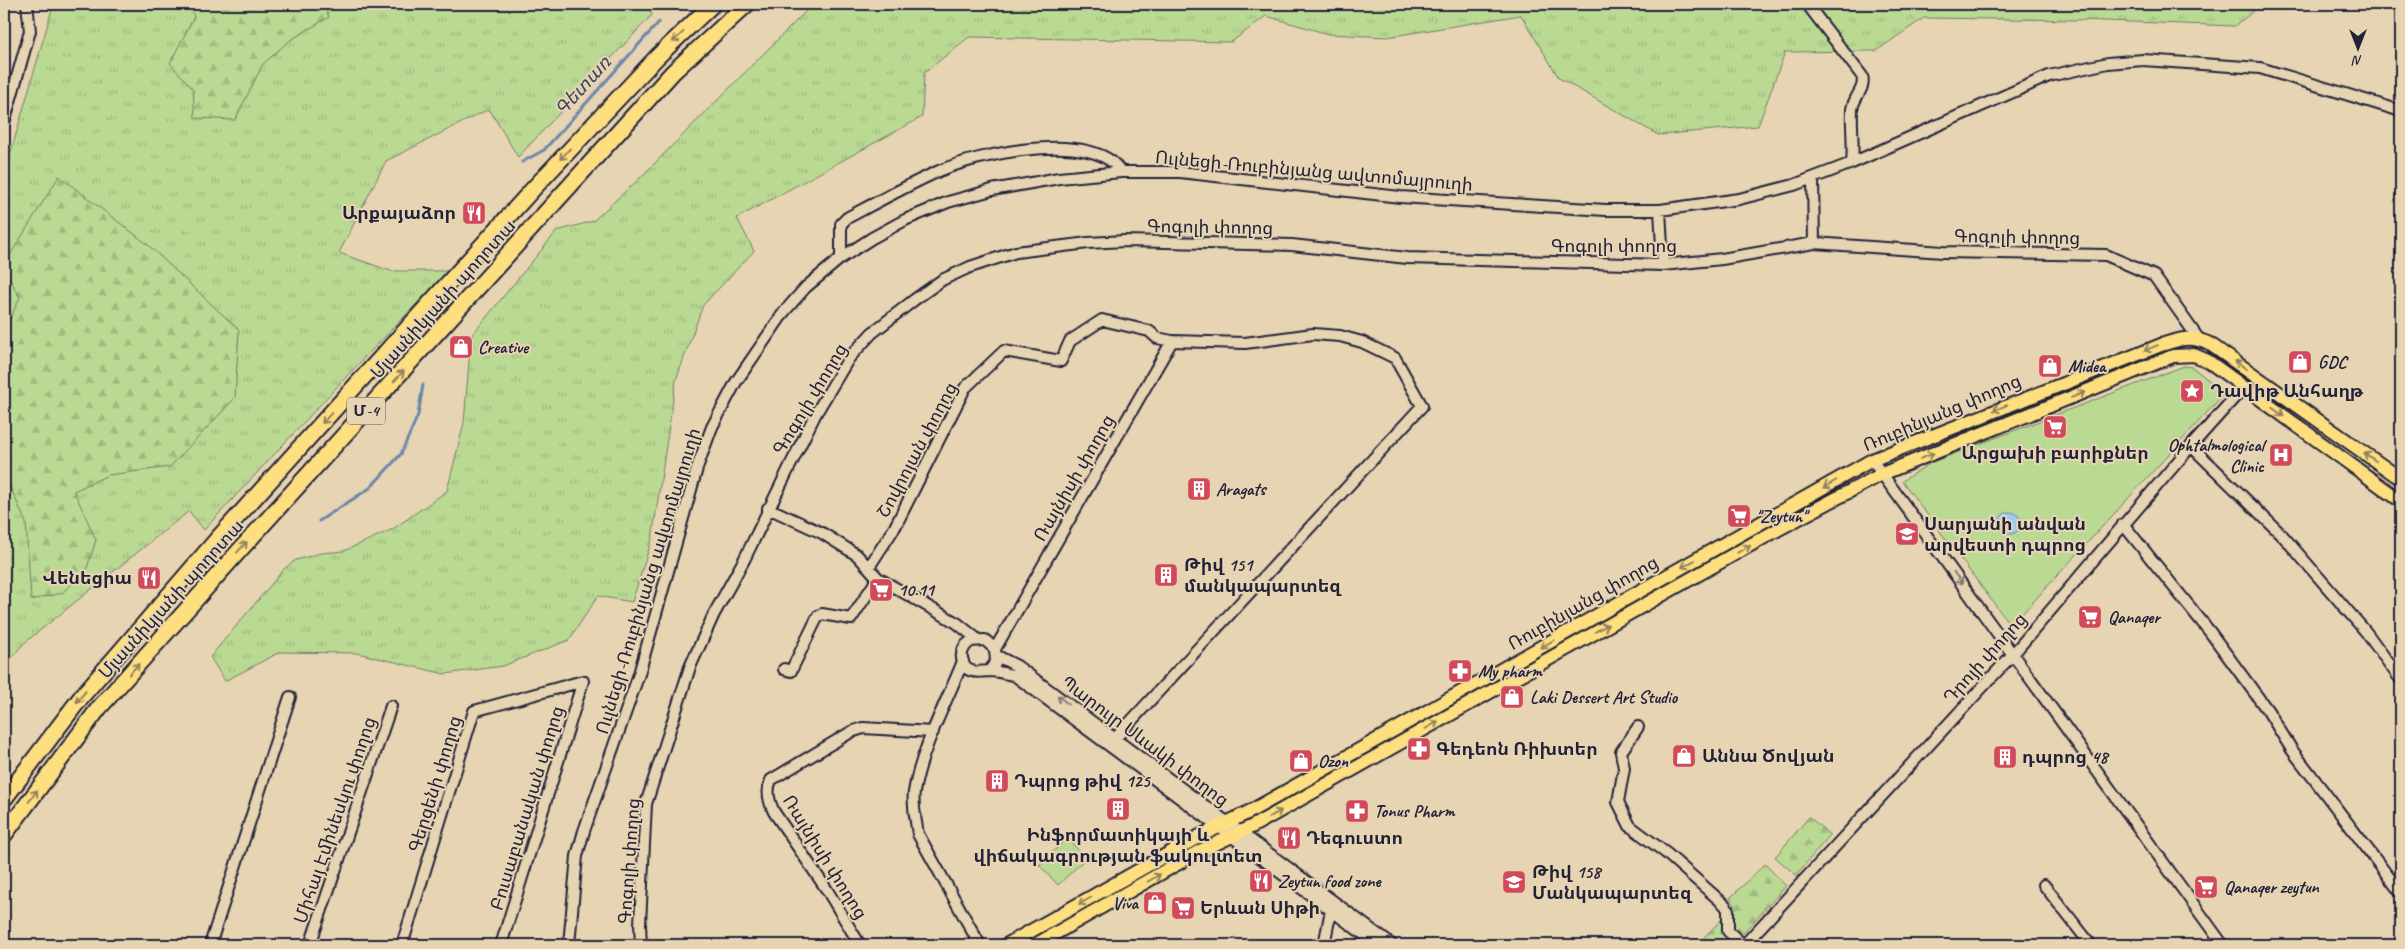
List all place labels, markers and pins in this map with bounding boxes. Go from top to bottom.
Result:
restaurant icon: Արքայաձոր [461,200,487,226]
place label: Արքայաձոր [342,202,456,224]
shop icon: Creative [448,334,474,360]
place label: Creative [478,336,530,358]
shop icon: GDC [2287,349,2313,375]
place label: GDC [2318,351,2349,373]
shop icon: Midea [2037,353,2063,379]
place label: Midea [2068,355,2107,377]
place icon: Դավիթ Անհաղթ [2179,378,2205,404]
place label: Դավիթ Անհաղթ [2210,380,2364,402]
supermarket icon: Արցախի բարիքներ [2042,414,2068,440]
place label: Ophtalmological Clinic [2168,434,2268,477]
place label: Արցախի բարիքներ [1961,442,2149,464]
hospital icon: Ophtalmological Clinic [2268,442,2294,468]
building icon: Aragats [1186,476,1212,502]
place label: Aragats [1216,478,1267,500]
supermarket icon: "Zeytun" [1726,503,1752,529]
place label: "Zeytun" [1756,505,1810,527]
place label: Սարյանի անվան արվեստի դպրոց [1924,513,2086,556]
school or university icon: Սարյանի անվան արվեստի դպրոց [1894,521,1920,547]
place label: Թիվ 151 մանկապարտեզ [1184,554,1342,597]
building icon: Թիվ 151 մանկապարտեզ [1153,562,1179,588]
restaurant icon: Վենեցիա [136,565,162,591]
place label: Վենեցիա [42,567,132,589]
supermarket icon: 10.11 [868,577,894,603]
place label: 10.11 [898,579,936,601]
supermarket icon: Qanaqer [2077,604,2103,630]
place label: Qanaqer [2108,606,2162,628]
pharmacy icon: My pharm [1447,658,1473,684]
place label: My pharm [1478,660,1543,682]
shop icon: Laki Dessert Art Studio [1499,684,1525,710]
place label: Laki Dessert Art Studio [1530,686,1679,708]
pharmacy icon: Գեդեոն Ռիխտեր [1406,736,1432,762]
place label: Գեդեոն Ռիխտեր [1436,738,1598,760]
shop icon: Աննա Ծովյան [1671,743,1697,769]
building icon: դպրոց 48 [1992,744,2018,770]
place label: Աննա Ծովյան [1702,745,1834,767]
place label: դպրոց 48 [2022,746,2109,768]
shop icon: Ozon [1288,748,1314,774]
place label: Ozon [1318,750,1349,772]
building icon: Դպրոց թիվ 125 [984,768,1010,794]
place label: Դպրոց թիվ 125 [1014,770,1152,792]
building icon: Ինֆորմատիկայի և վիճակագրության ֆակուլտետ [1105,796,1131,822]
pharmacy icon: Tonus Pharm [1344,798,1370,824]
place label: Tonus Pharm [1374,800,1456,822]
place label: Ինֆորմատիկայի և վիճակագրության ֆակուլտետ [973,824,1263,867]
restaurant icon: Դեգուստո [1276,825,1302,851]
place label: Դեգուստո [1306,827,1403,849]
place label: Թիվ 158 Մանկապարտեզ [1532,861,1693,904]
restaurant icon: Zeytun food zone [1248,868,1274,894]
school or university icon: Թիվ 158 Մանկապարտեզ [1501,869,1527,895]
place label: Zeytun food zone [1278,870,1383,892]
supermarket icon: Qanaqer zeytun [2193,874,2219,900]
place label: Qanaqer zeytun [2224,876,2320,898]
shop icon: Viva [1142,890,1168,916]
place label: Viva [1112,892,1140,914]
supermarket icon: Երևան Սիթի [1170,895,1196,921]
place label: Երևան Սիթի [1200,897,1320,919]

